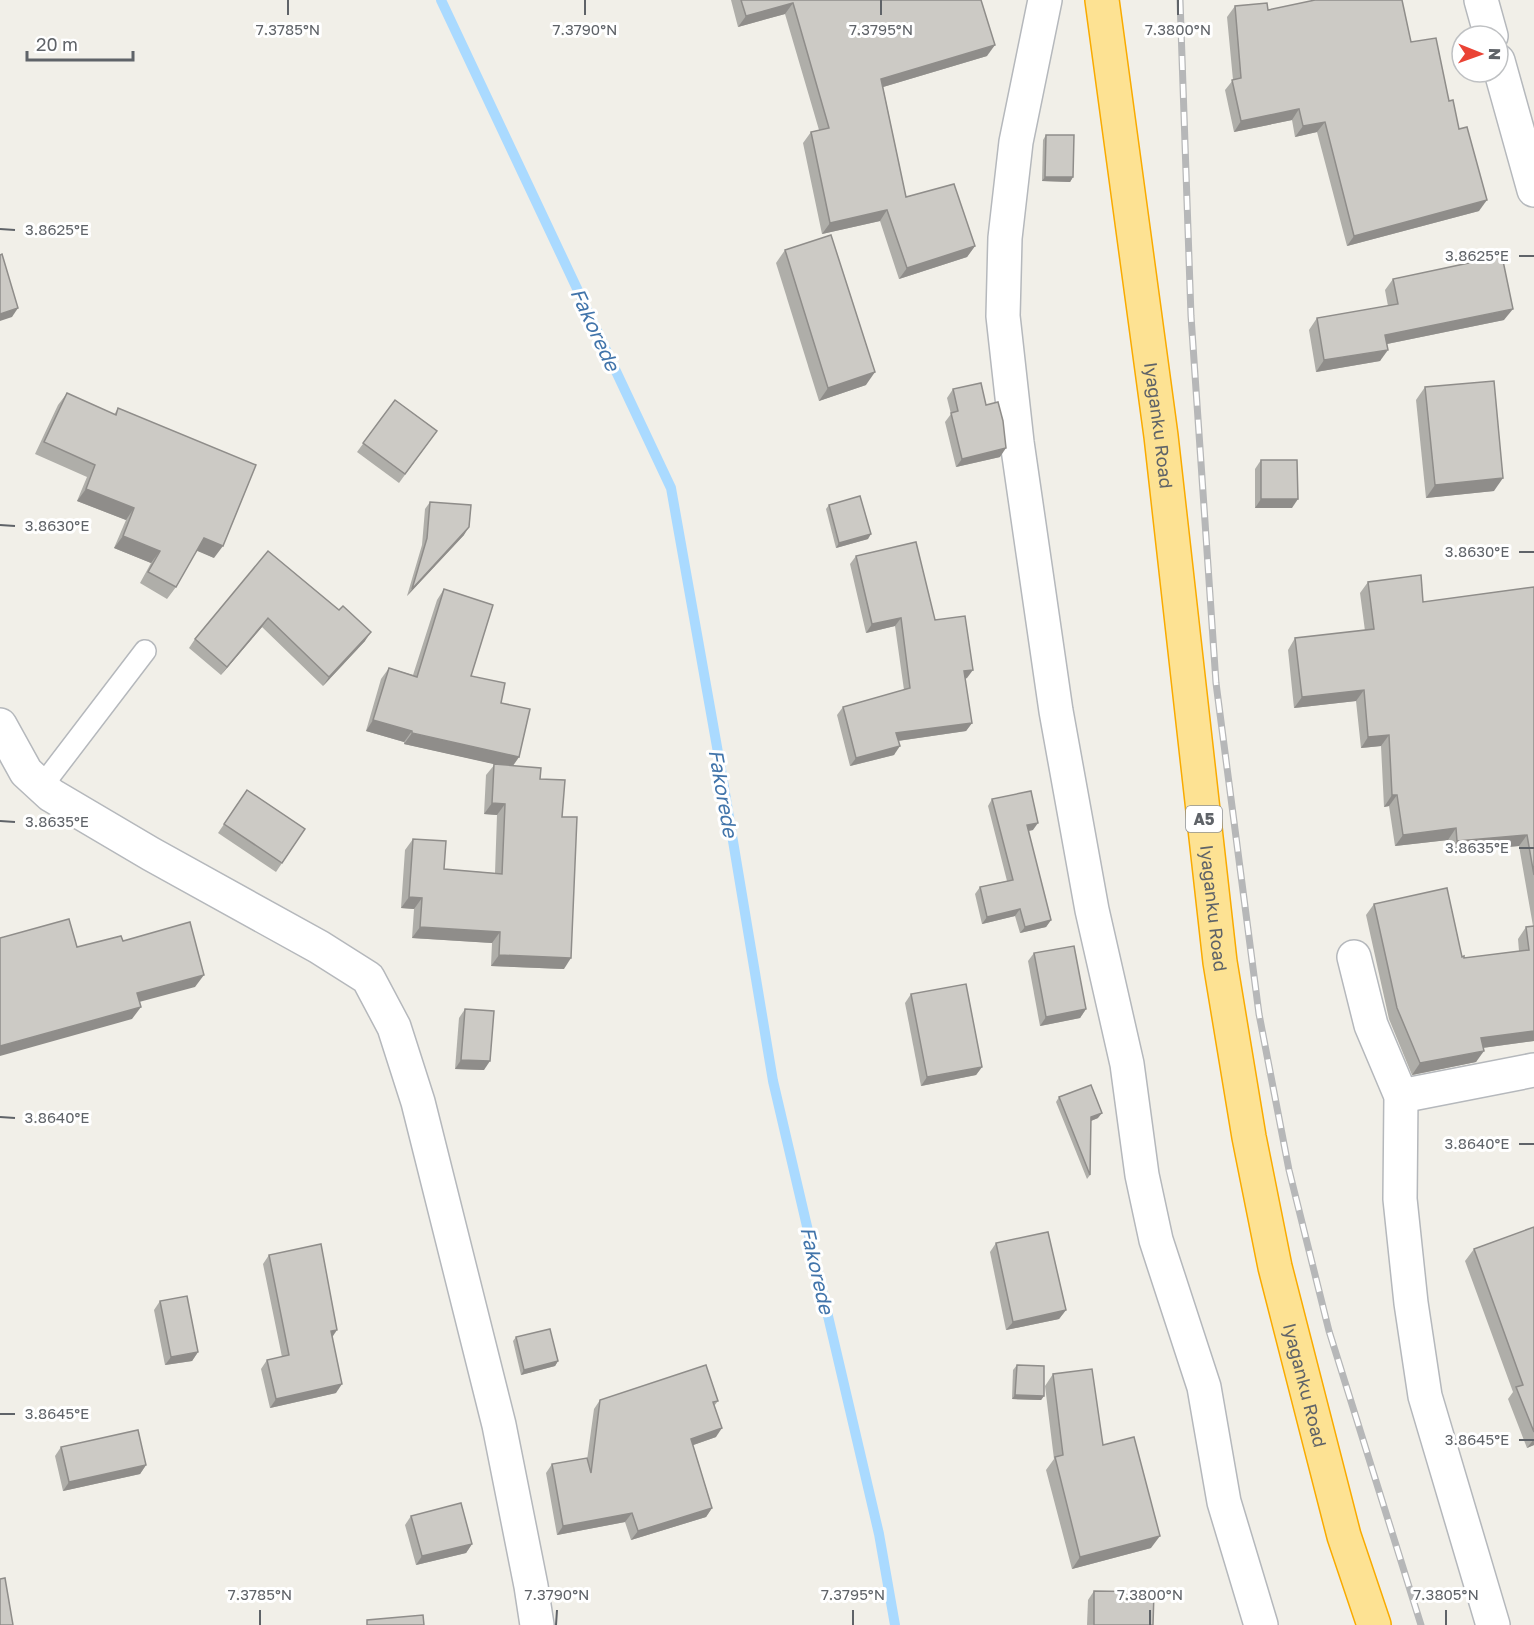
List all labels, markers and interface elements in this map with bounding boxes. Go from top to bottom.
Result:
text: 7.3785°N [256,20,320,38]
text: 7.3790°N [553,20,617,38]
text: 7.3795°N [849,20,913,38]
text: 7.3800°N [1145,20,1211,38]
scale bar [27,24,134,62]
north arrow [1450,24,1510,84]
text: 20 m [36,33,78,55]
text: N [1485,48,1505,61]
text: 3.8625°E [25,220,89,238]
text: 3.8625°E [1445,246,1509,264]
water label: Fakorede [566,284,626,376]
street label: Iyaganku Road [1140,361,1178,490]
text: 3.8630°E [25,516,89,534]
text: 3.8630°E [1445,542,1509,560]
water label: Fakorede [704,747,744,840]
road number: A5 [1186,806,1222,832]
text: 3.8635°E [25,812,89,830]
text: 3.8635°E [1445,838,1509,856]
street label: Iyaganku Road [1196,844,1232,973]
text: 3.8640°E [25,1108,89,1126]
text: 3.8640°E [1445,1134,1509,1152]
water label: Fakorede [796,1224,840,1317]
street label: Iyaganku Road [1279,1321,1332,1449]
text: 3.8645°E [25,1404,89,1422]
text: 3.8645°E [1445,1430,1509,1448]
text: 7.3785°N [228,1585,292,1603]
text: 7.3790°N [525,1585,589,1603]
text: 7.3795°N [821,1585,885,1603]
text: 7.3800°N [1117,1585,1183,1603]
text: 7.3805°N [1413,1585,1479,1603]

